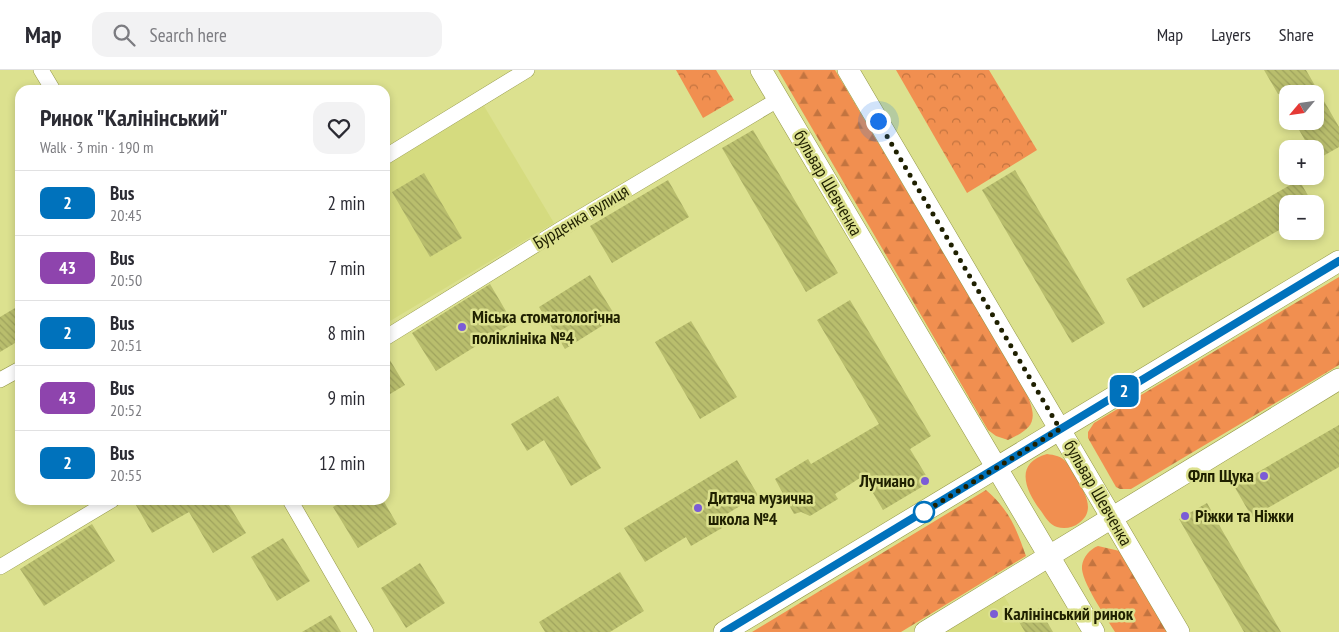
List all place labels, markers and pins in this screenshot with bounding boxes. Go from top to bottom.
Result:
place label: Міська стоматологічна поліклініка №4 [472,305,621,349]
marker: Міська стоматологічна поліклініка №4 [456,321,468,333]
place label: Флп Щука [1188,464,1254,487]
place label: Лучиано [858,469,915,492]
marker: Флп Щука [1258,470,1270,482]
marker: Лучиано [919,475,931,487]
place label: Дитяча музична школа №4 [708,486,814,530]
unlabelled marker [913,501,935,523]
marker: Дитяча музична школа №4 [692,502,704,514]
place label: Ріжки та Ніжки [1195,504,1294,527]
marker: Ріжки та Ніжки [1179,510,1191,522]
place label: Калінінський ринок [1004,602,1134,625]
marker: Калінінський ринок [988,608,1000,620]

